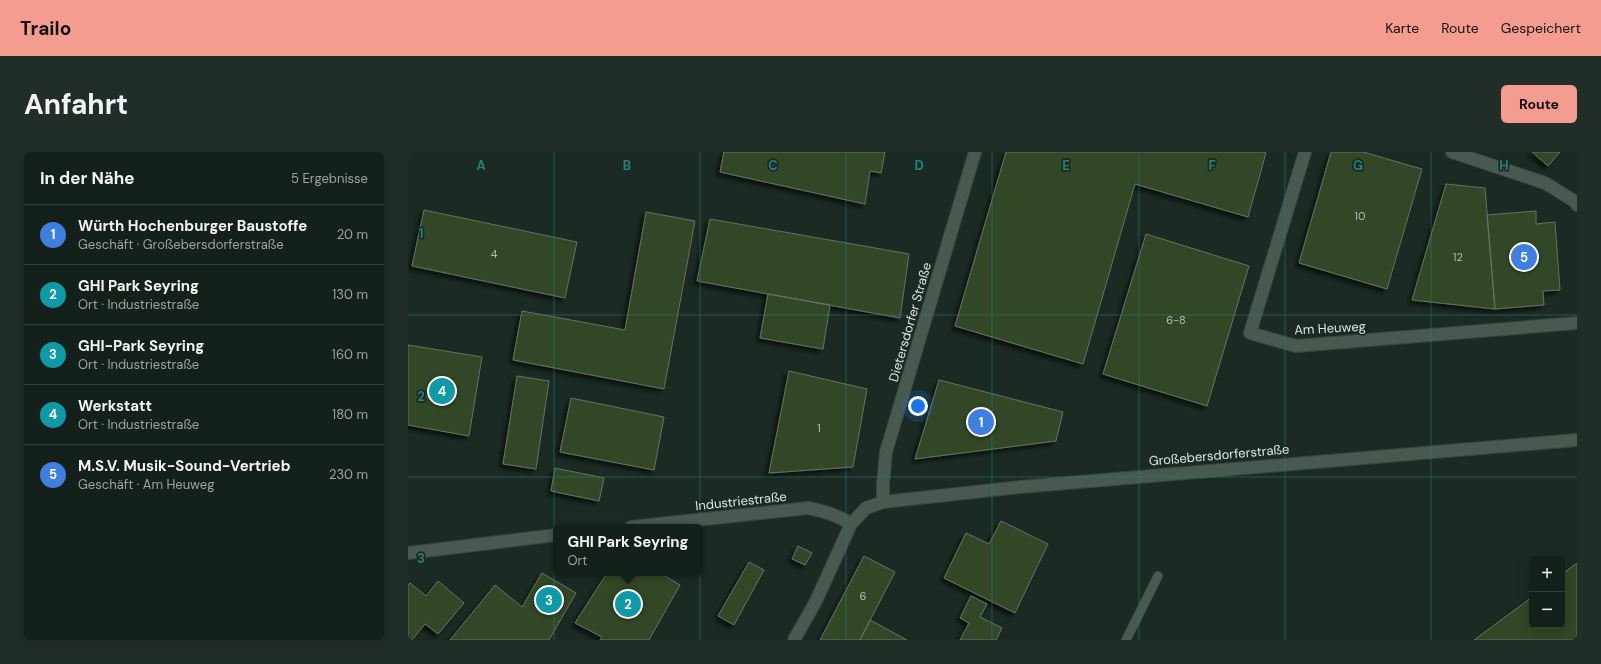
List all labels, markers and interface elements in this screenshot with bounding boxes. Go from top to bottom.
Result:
text: Trailo [20,16,71,41]
text: Karte [1385,19,1419,37]
text: Route [1441,19,1479,37]
text: Gespeichert [1501,19,1581,37]
button: Route [1501,85,1577,123]
text: Anfahrt [24,86,128,123]
text: A [476,157,486,174]
text: B [623,157,631,174]
text: C [768,157,778,174]
text: D [914,157,924,174]
text: E [1062,157,1070,174]
text: F [1208,157,1216,174]
text: G [1353,157,1363,174]
text: H [1499,157,1509,174]
text: In der Nähe [40,167,135,189]
text: 5 Ergebnisse [291,170,368,187]
house number: 10 [1355,209,1365,223]
text: Würth Hochenburger Baustoffe [78,216,307,236]
text: 1 [419,225,423,242]
text: 1 [51,226,55,243]
text: 20 m [337,226,368,243]
text: Geschäft · Großebersdorferstraße [78,236,284,253]
pin: 5 [1511,242,1537,272]
house number: 4 [491,247,498,261]
house number: 12 [1453,250,1463,264]
street label: Dietersdorfer Straße [885,260,935,384]
text: GHI Park Seyring [78,276,199,296]
text: 2 [49,286,57,303]
text: 130 m [332,286,368,303]
text: Ort · Industriestraße [78,296,199,313]
house number: 6-8 [1166,313,1186,327]
street label: Am Heuweg [1294,318,1366,338]
text: GHI-Park Seyring [78,336,204,356]
text: 3 [49,346,57,363]
text: 160 m [332,346,368,363]
text: Ort · Industriestraße [78,356,199,373]
pin: 4 [429,376,455,406]
text: 2 [417,388,425,405]
text: Werkstatt [78,396,152,416]
your location [908,396,928,416]
text: 4 [49,406,57,423]
text: 180 m [332,406,368,423]
pin: 1 [968,407,994,437]
text: Ort · Industriestraße [78,416,199,433]
house number: 1 [817,421,821,435]
street label: Großebersdorferstraße [1148,440,1290,470]
text: M.S.V. Musik-Sound-Vertrieb [78,456,290,476]
text: 5 [49,466,57,483]
text: 230 m [329,466,368,483]
text: Geschäft · Am Heuweg [78,476,214,493]
street label: Industriestraße [694,488,788,514]
popup [553,524,703,576]
text: GHI Park Seyring [567,532,689,552]
text: 3 [417,550,425,567]
text: Ort [567,552,587,569]
map controls [1529,556,1565,628]
button: + [1529,556,1565,592]
pin: 3 [536,585,562,615]
pin: 2 [615,589,641,619]
house number: 6 [860,589,867,603]
button: − [1529,592,1565,628]

